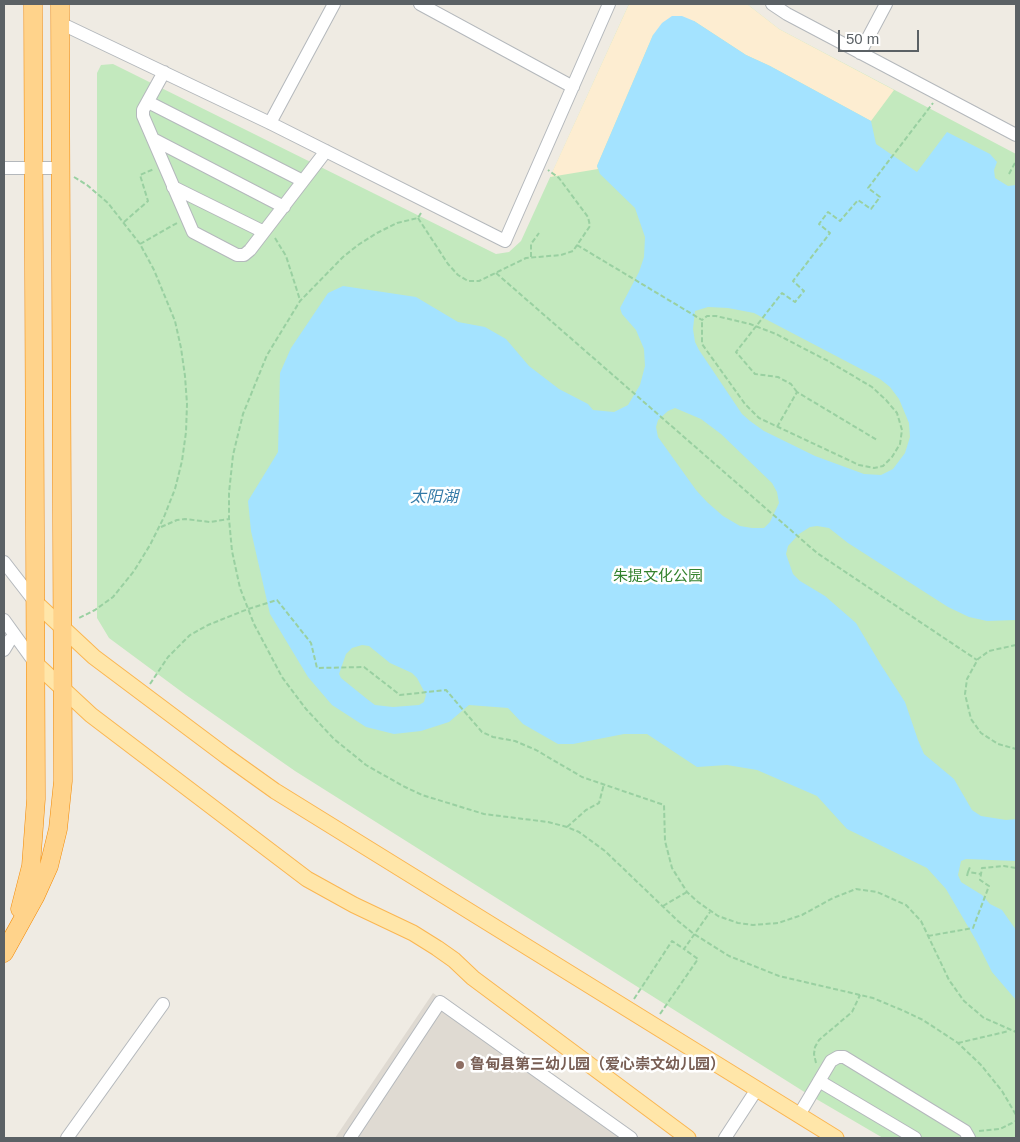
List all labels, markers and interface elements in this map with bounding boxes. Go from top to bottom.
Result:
scale bar [840,20,921,52]
text: 50 m [846,30,879,47]
water label: 太阳湖 [410,488,458,508]
park label: 朱提文化公园 [613,568,703,586]
place label: 鲁甸县第三幼儿园（爱心崇文幼儿园） [470,1056,725,1074]
marker: 鲁甸县第三幼儿园（爱心崇文幼儿园） [454,1059,466,1071]

